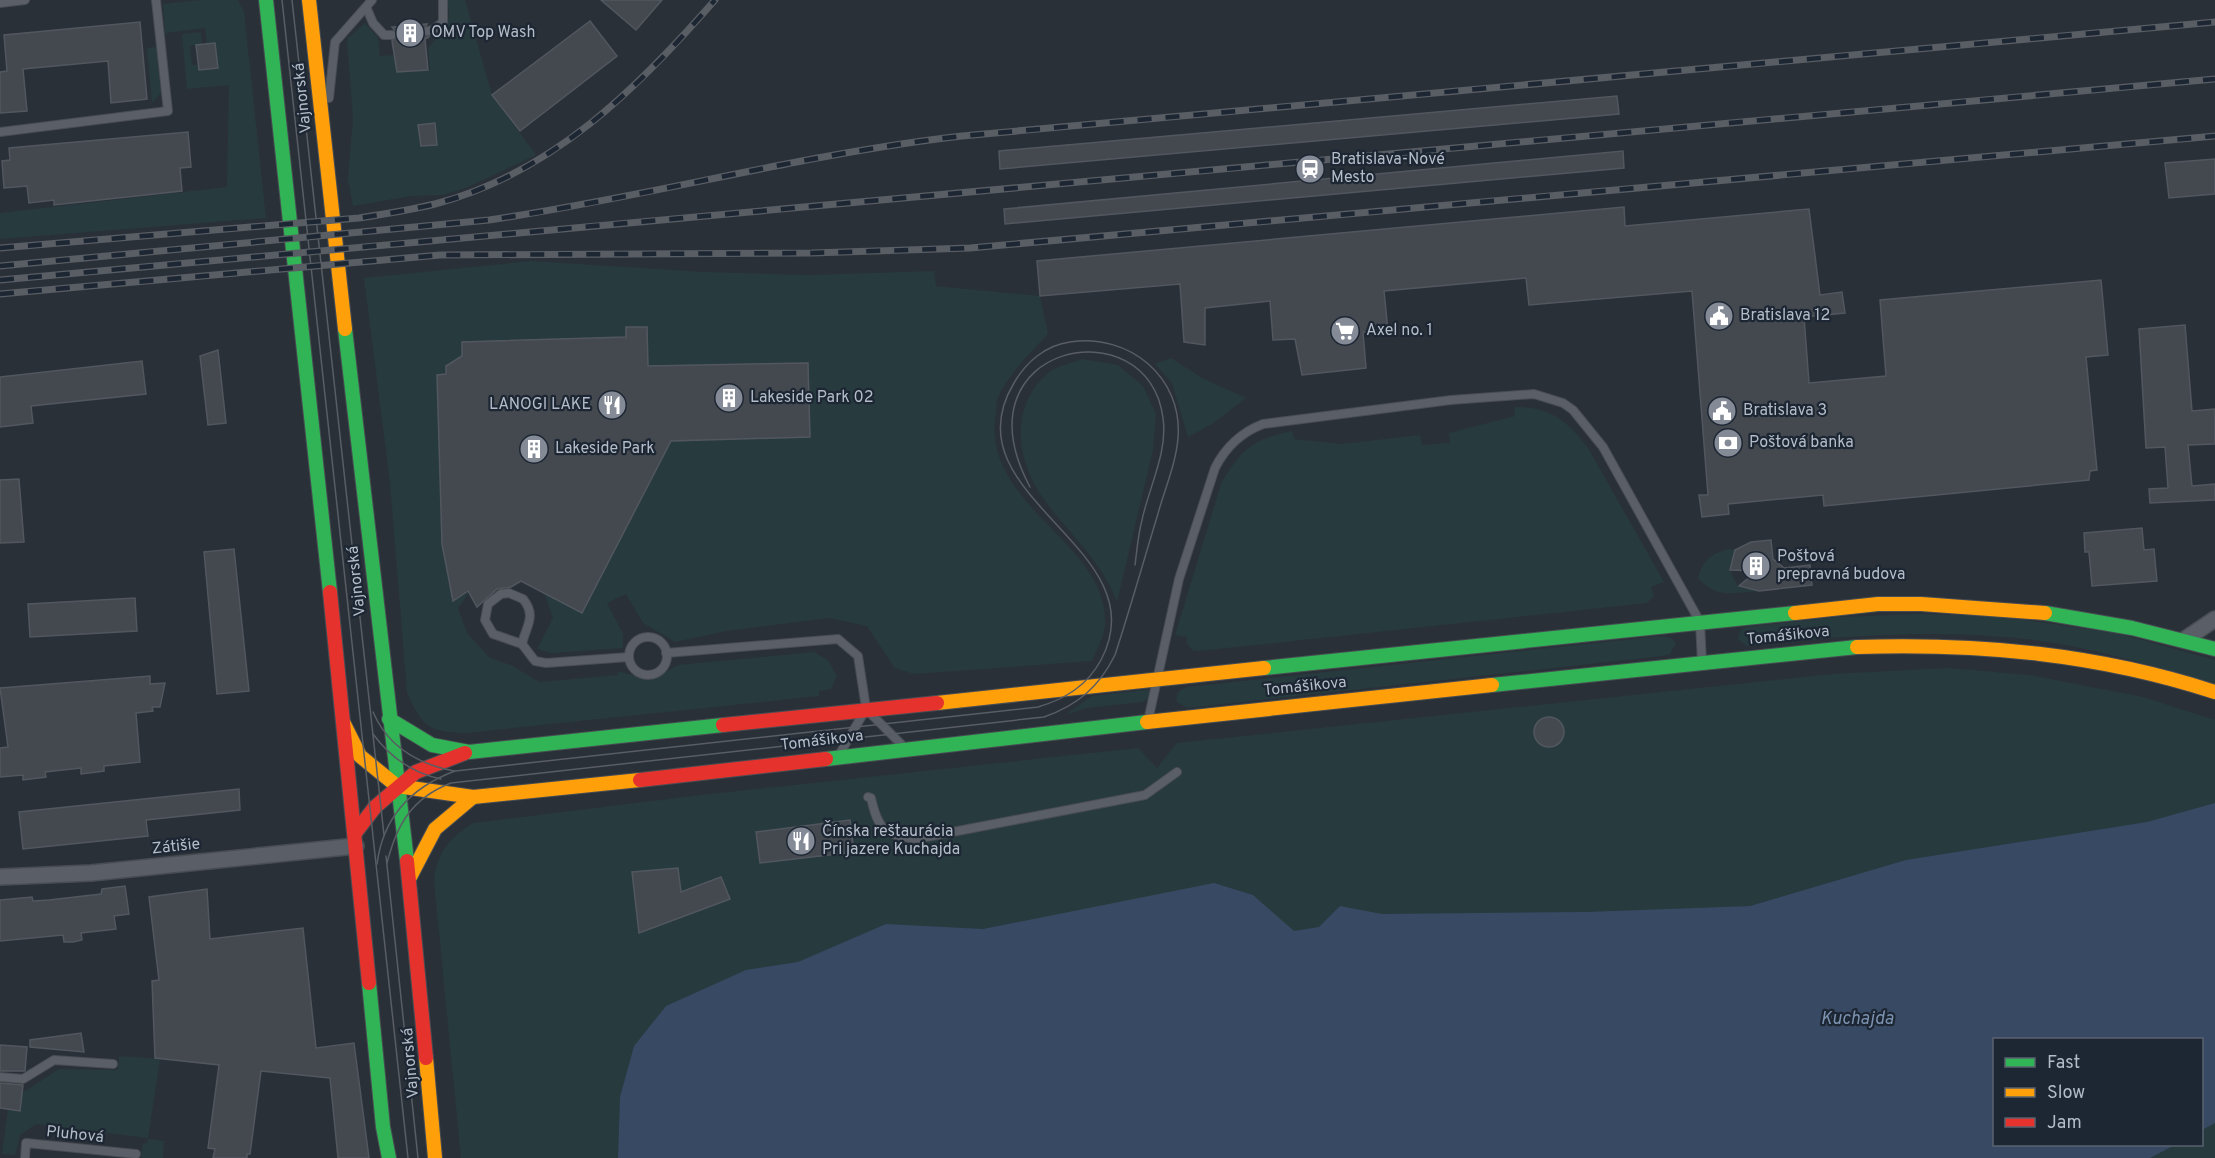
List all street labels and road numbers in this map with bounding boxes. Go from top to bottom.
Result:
street label: Vajnorská [289,62,317,134]
street label: Vajnorská [343,545,371,617]
street label: Tomášikova [1745,622,1831,650]
street label: Tomášikova [1262,673,1348,701]
street label: Tomášikova [779,726,865,756]
street label: Zátišie [151,835,201,859]
street label: Vajnorská [398,1027,424,1099]
street label: Pluhová [45,1122,105,1148]

